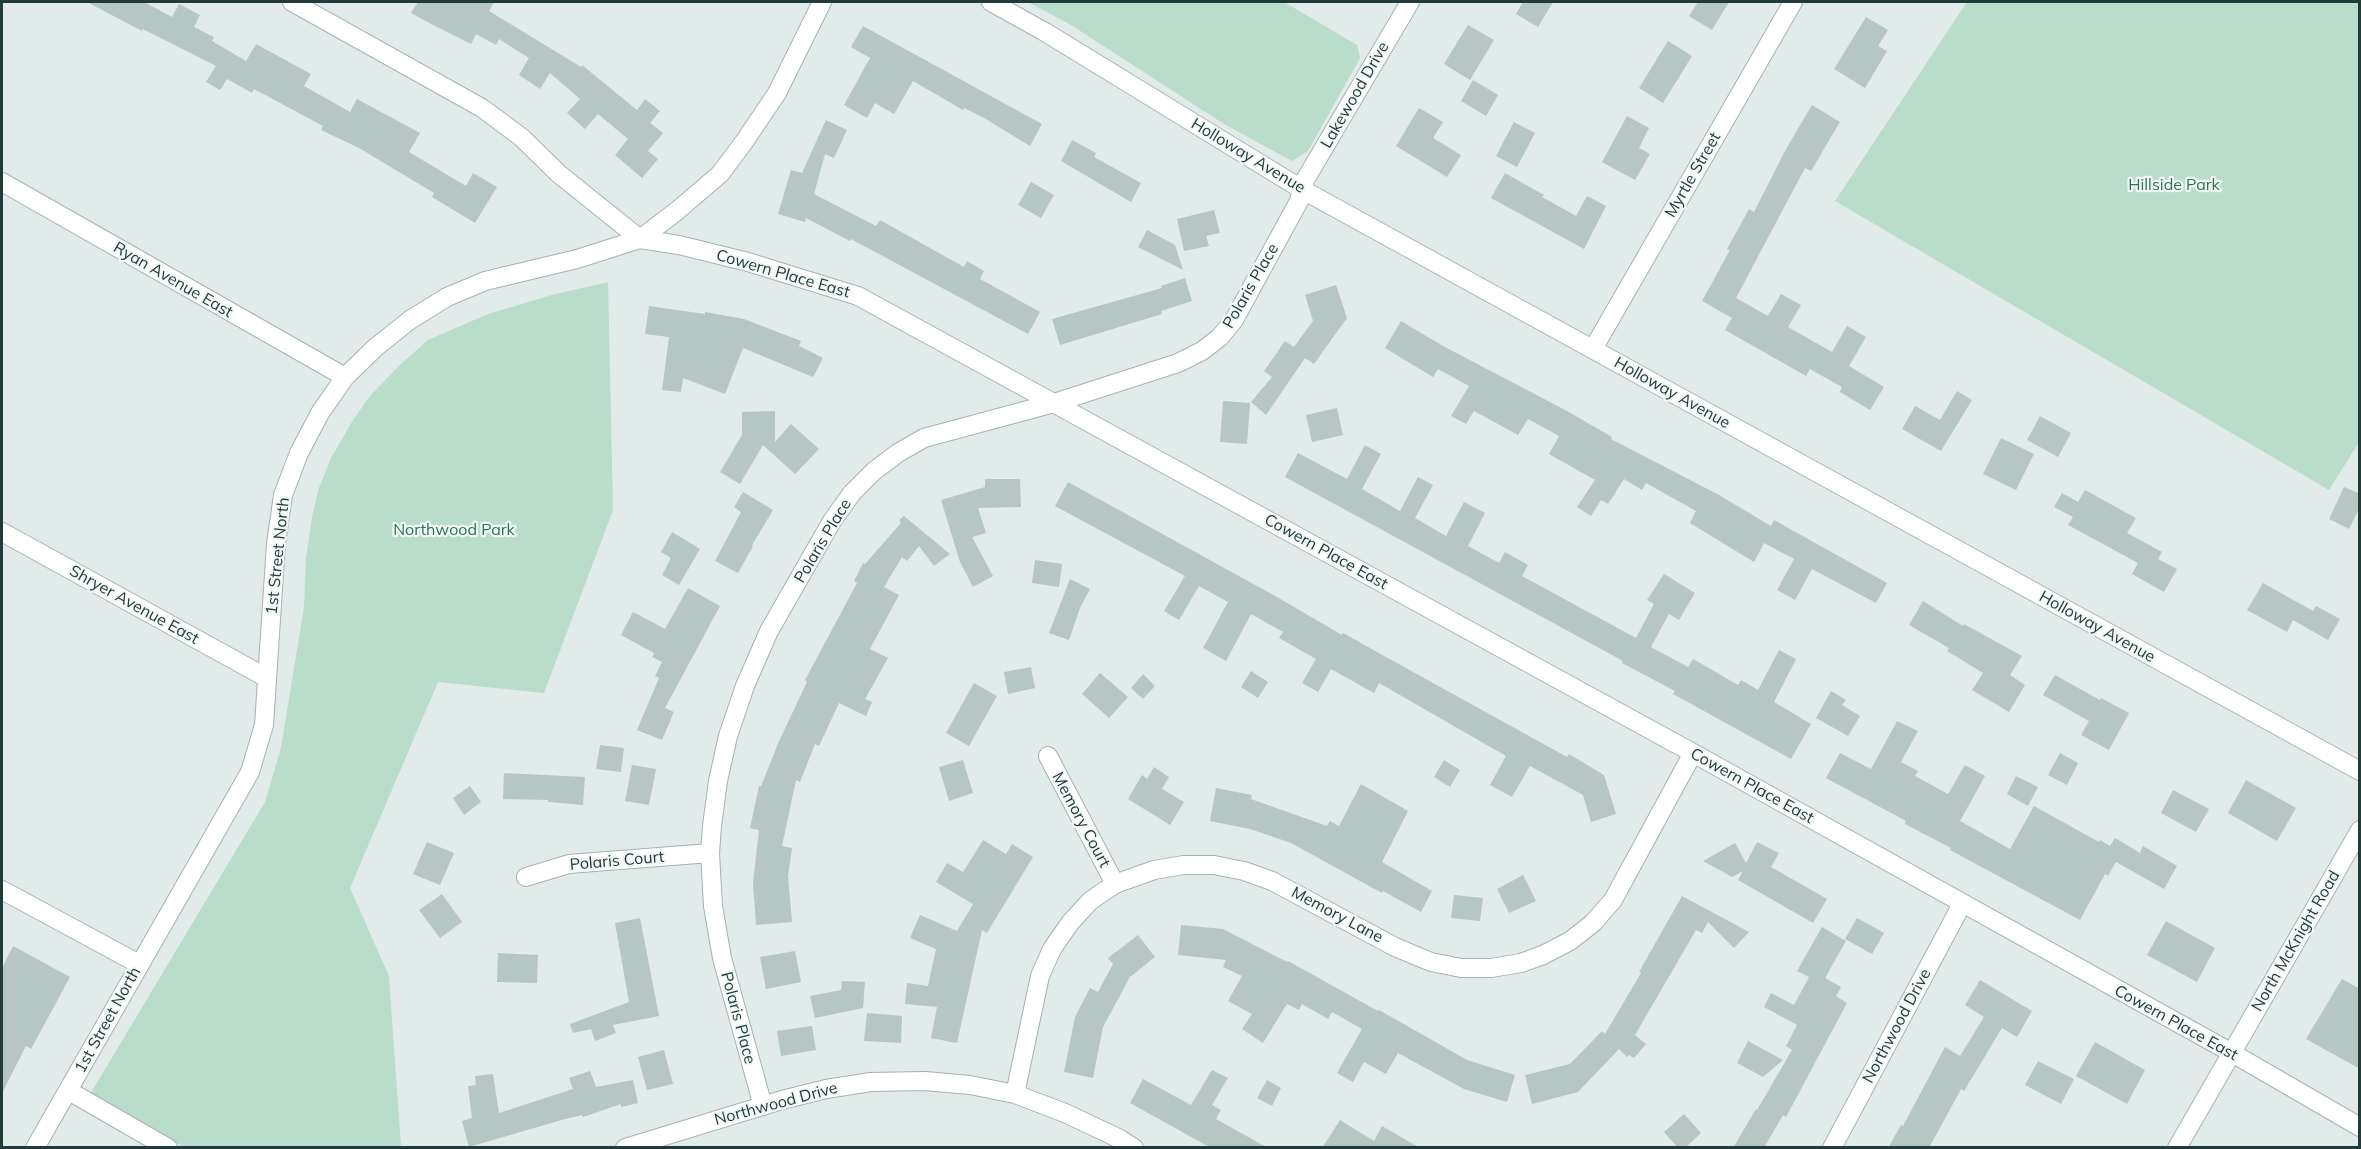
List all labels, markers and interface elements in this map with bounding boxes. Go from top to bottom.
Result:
street label: Lakewood Drive [1317,38,1393,152]
street label: Holloway Avenue [1187,114,1309,198]
street label: Myrtle Street [1661,129,1725,221]
park label: Hillside Park [2128,175,2220,195]
street label: Ryan Avenue East [110,238,236,322]
street label: Polaris Place [1219,240,1283,332]
street label: Cowern Place East [714,246,852,302]
street label: Holloway Avenue [1611,353,1733,433]
street label: 1st Street North [262,496,294,616]
street label: Polaris Place [790,496,856,586]
street label: Cowern Place East [1261,510,1391,594]
park label: Northwood Park [393,520,515,540]
street label: Shryer Avenue East [66,561,202,649]
street label: Holloway Avenue [2036,587,2158,667]
street label: Cowern Place East [1687,744,1817,828]
street label: Memory Court [1048,769,1114,871]
street label: Polaris Court [569,847,665,875]
street label: North McKnight Road [2248,867,2344,1015]
street label: Memory Lane [1288,883,1386,947]
street label: 1st Street North [71,964,145,1076]
street label: Northwood Drive [1859,966,1935,1086]
street label: Polaris Place [716,970,760,1066]
street label: Cowern Place East [2111,981,2241,1065]
street label: Northwood Drive [712,1078,840,1130]

